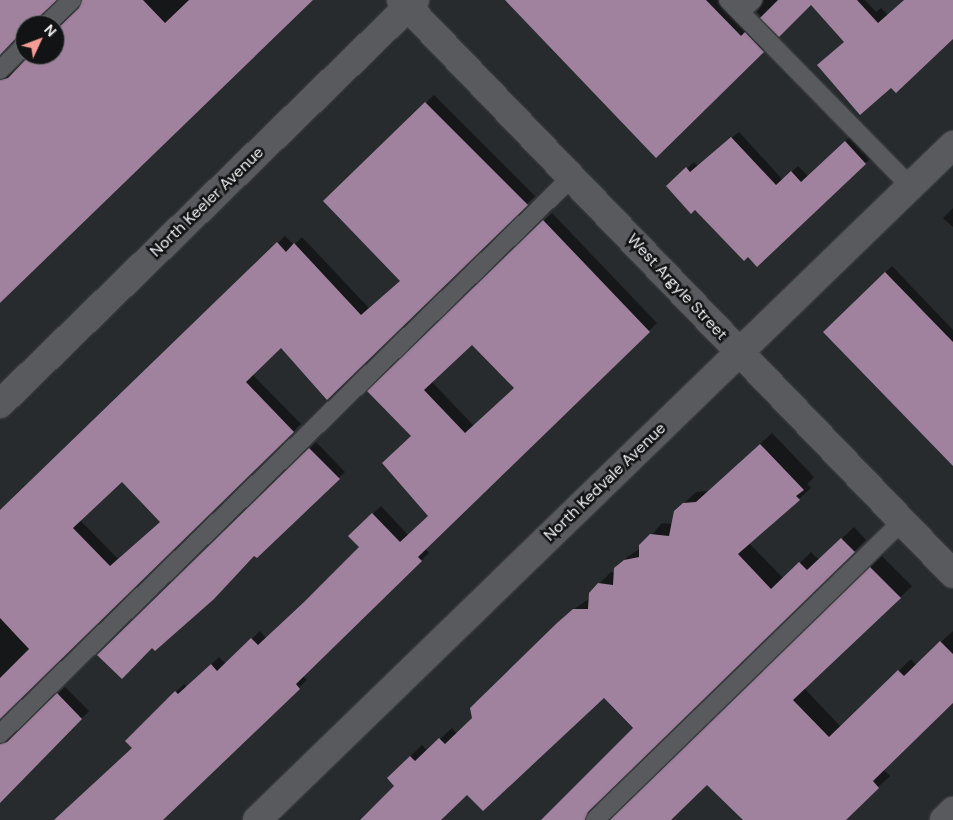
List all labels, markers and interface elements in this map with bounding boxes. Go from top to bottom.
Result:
north arrow [15,15,65,65]
text: N [40,21,60,40]
street label: North Keeler Avenue [146,143,268,261]
street label: West Argyle Street [623,230,731,344]
street label: North Kedvale Avenue [540,419,670,545]

